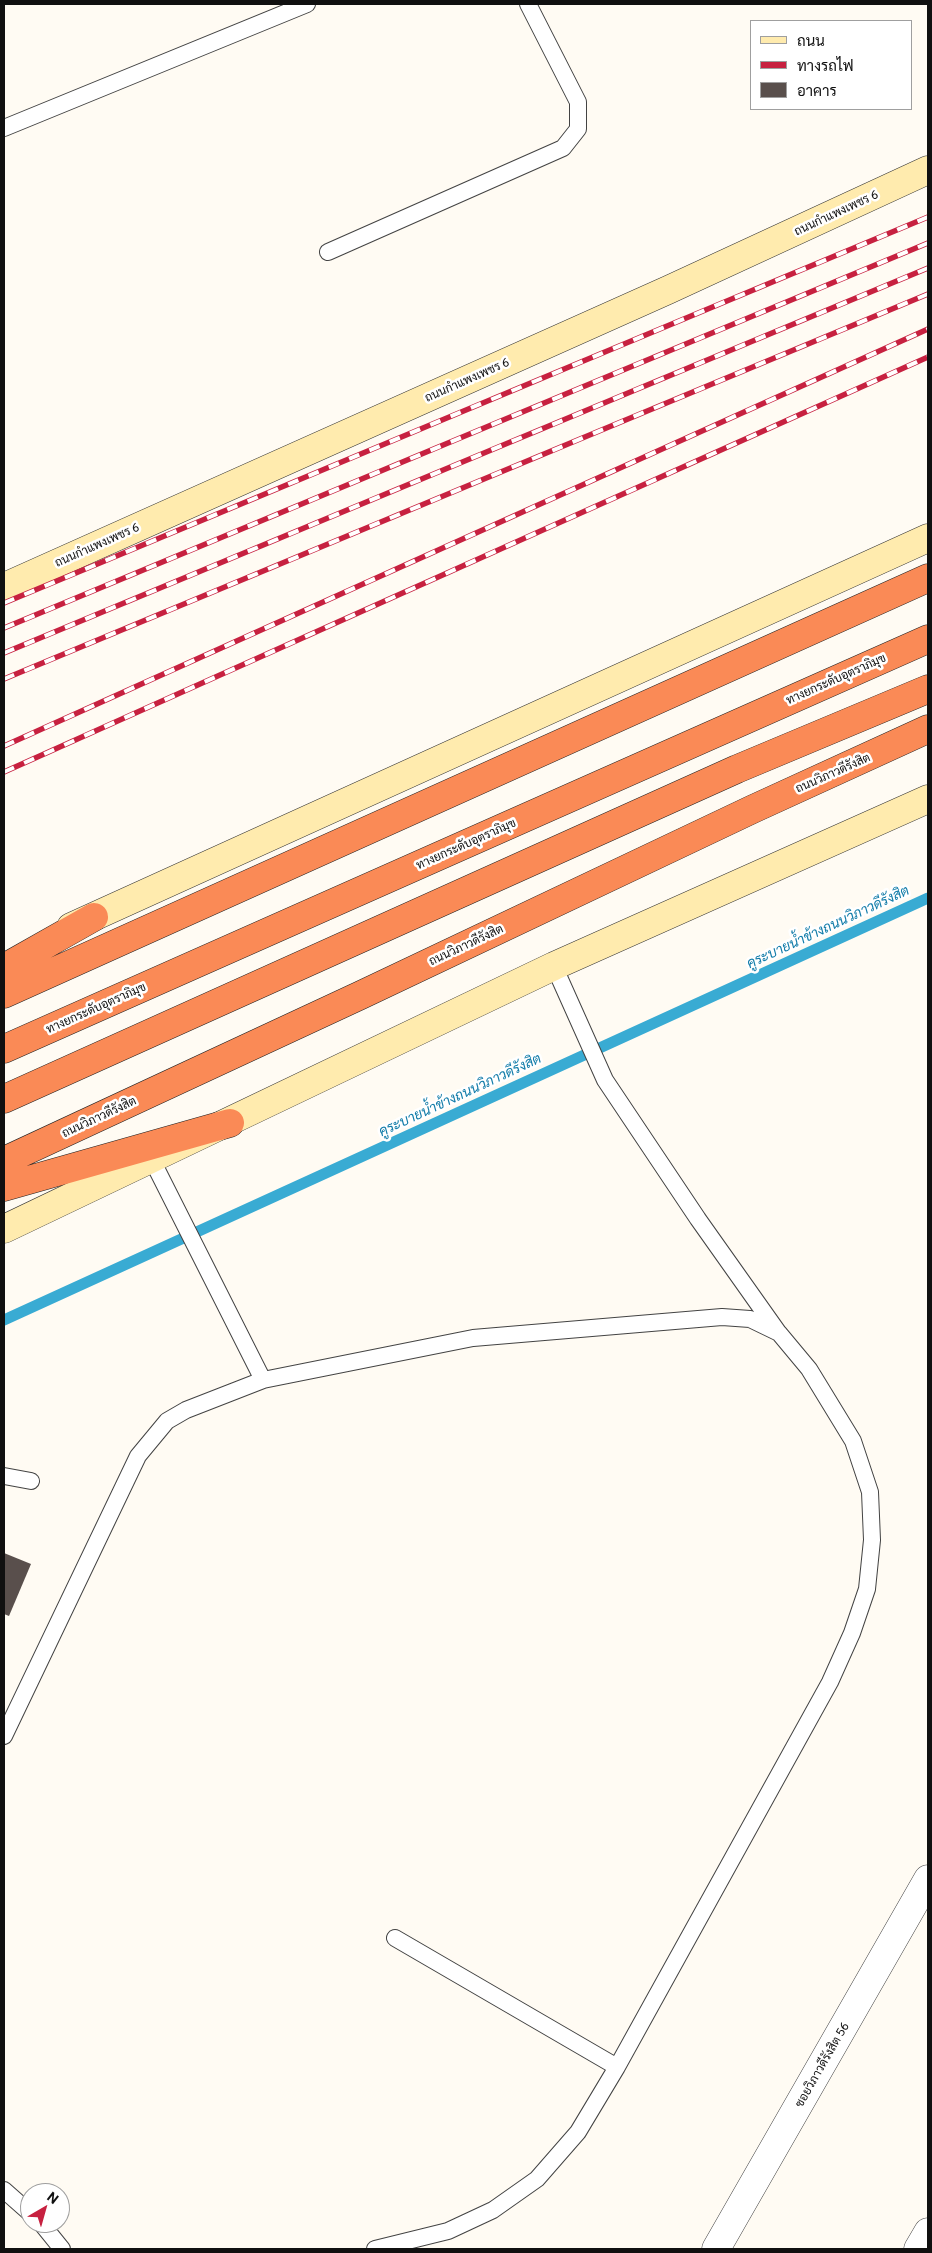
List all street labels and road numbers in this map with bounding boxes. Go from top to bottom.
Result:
street label: ถนนกำแพงเพชร 6 [792,187,880,239]
street label: ถนนกำแพงเพชร 6 [423,355,511,405]
street label: ถนนกำแพงเพชร 6 [53,520,141,570]
street label: ทางยกระดับอุตราภิมุข [784,650,888,708]
street label: ถนนวิภาวดีรังสิต [793,750,873,796]
street label: ทางยกระดับอุตราภิมุข [414,815,518,873]
street label: ถนนวิภาวดีรังสิต [427,921,505,969]
street label: ทางยกระดับอุตราภิมุข [44,979,148,1037]
street label: ถนนวิภาวดีรังสิต [60,1093,138,1141]
street label: ซอยวิภาวดีรังสิต 56 [792,2020,852,2110]

